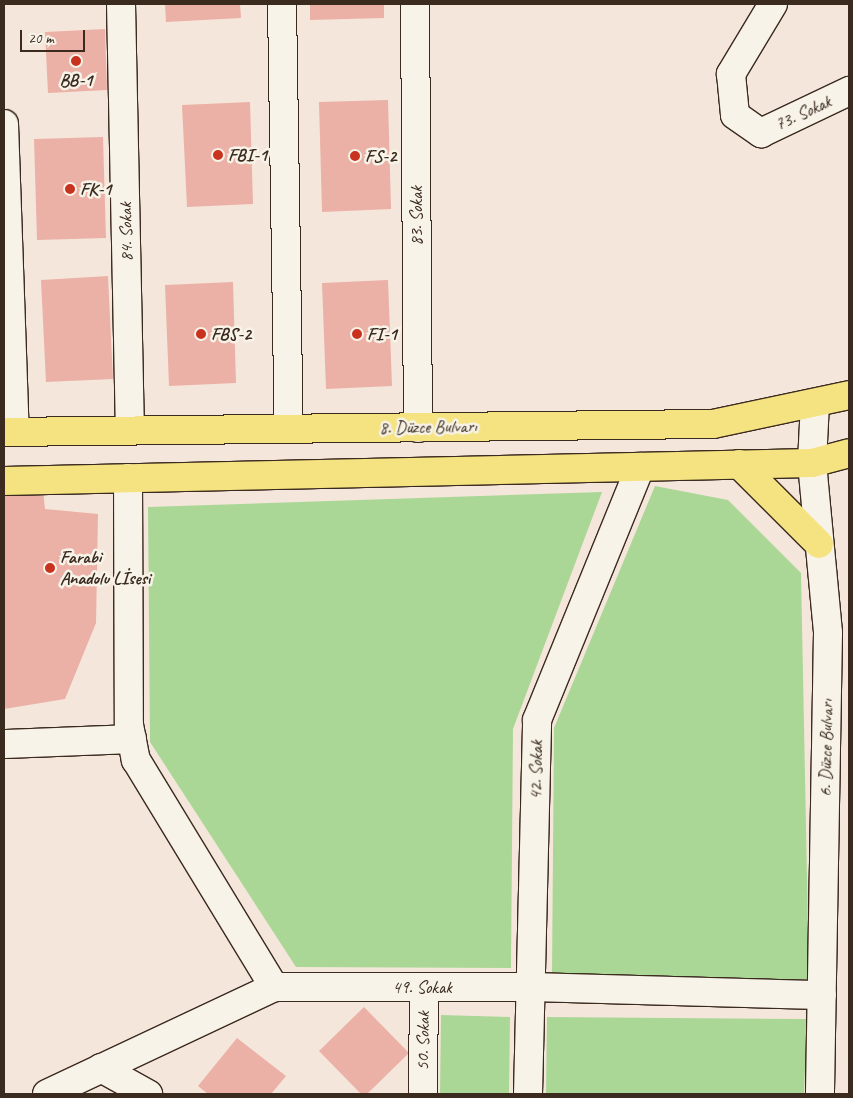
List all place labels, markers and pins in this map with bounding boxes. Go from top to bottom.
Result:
marker: BB-1 [70,55,82,67]
place label: BB-1 [60,69,92,91]
place label: FBI-1 [228,144,267,166]
place label: FS-2 [365,145,396,167]
marker: FBI-1 [212,149,224,161]
marker: FS-2 [349,150,361,162]
place label: FK-1 [80,178,111,200]
marker: FK-1 [64,183,76,195]
place label: FBS-2 [211,323,251,345]
place label: FI-1 [367,323,397,345]
marker: FBS-2 [195,328,207,340]
marker: FI-1 [351,328,363,340]
place label: Farabi Anadolu Lİsesi [60,547,150,590]
marker: Farabi Anadolu Lİsesi [44,562,56,574]

